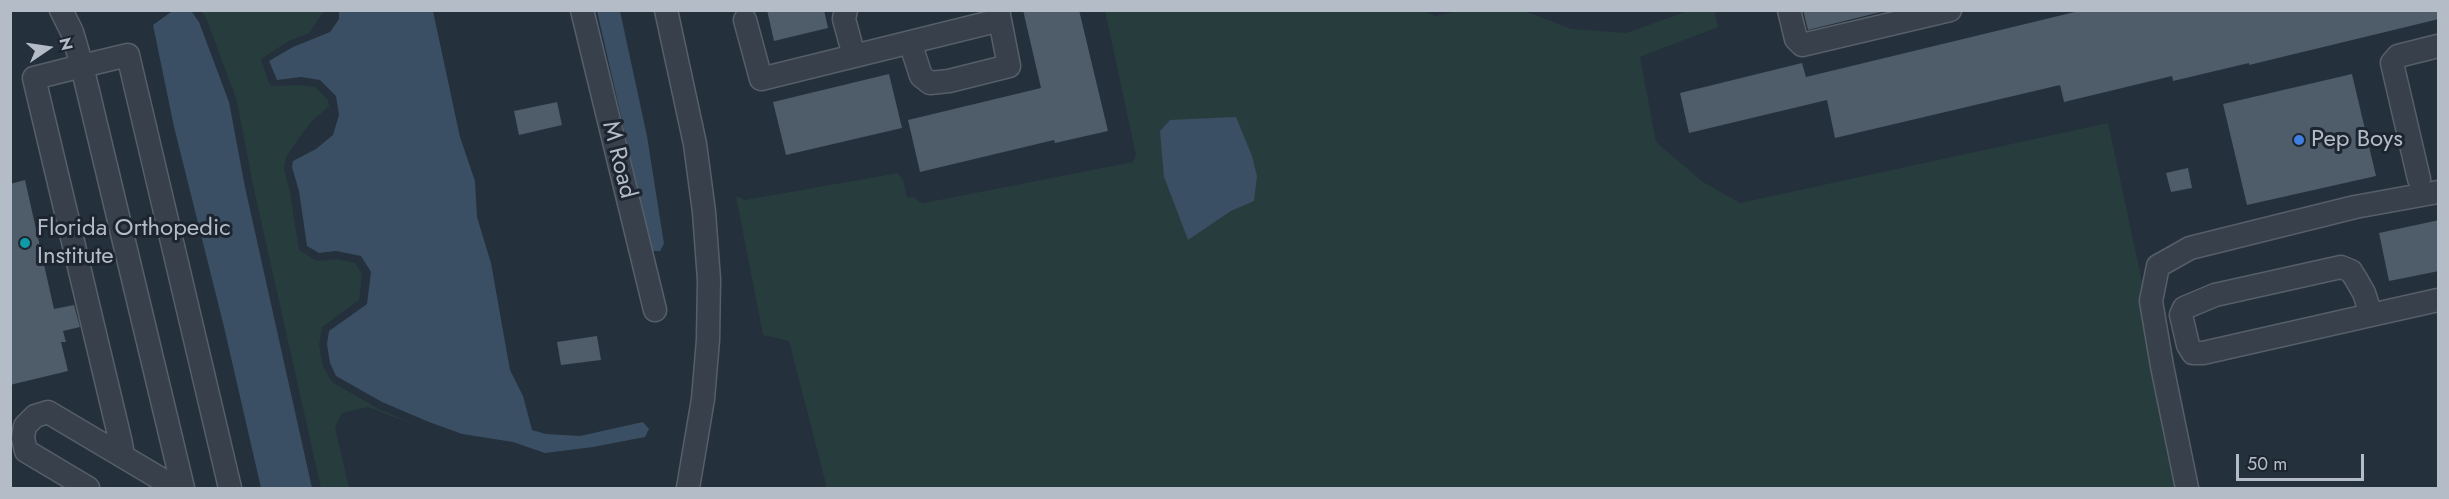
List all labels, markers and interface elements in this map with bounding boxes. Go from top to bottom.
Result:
north arrow [18,18,78,78]
text: N [53,35,79,53]
street label: M Road [595,118,641,202]
place label: Pep Boys [2311,126,2403,154]
marker: Pep Boys [2292,133,2306,147]
place label: Florida Orthopedic Institute [37,215,231,271]
marker: Florida Orthopedic Institute [18,236,32,250]
scale bar [2239,442,2366,480]
text: 50 m [2247,451,2287,477]

